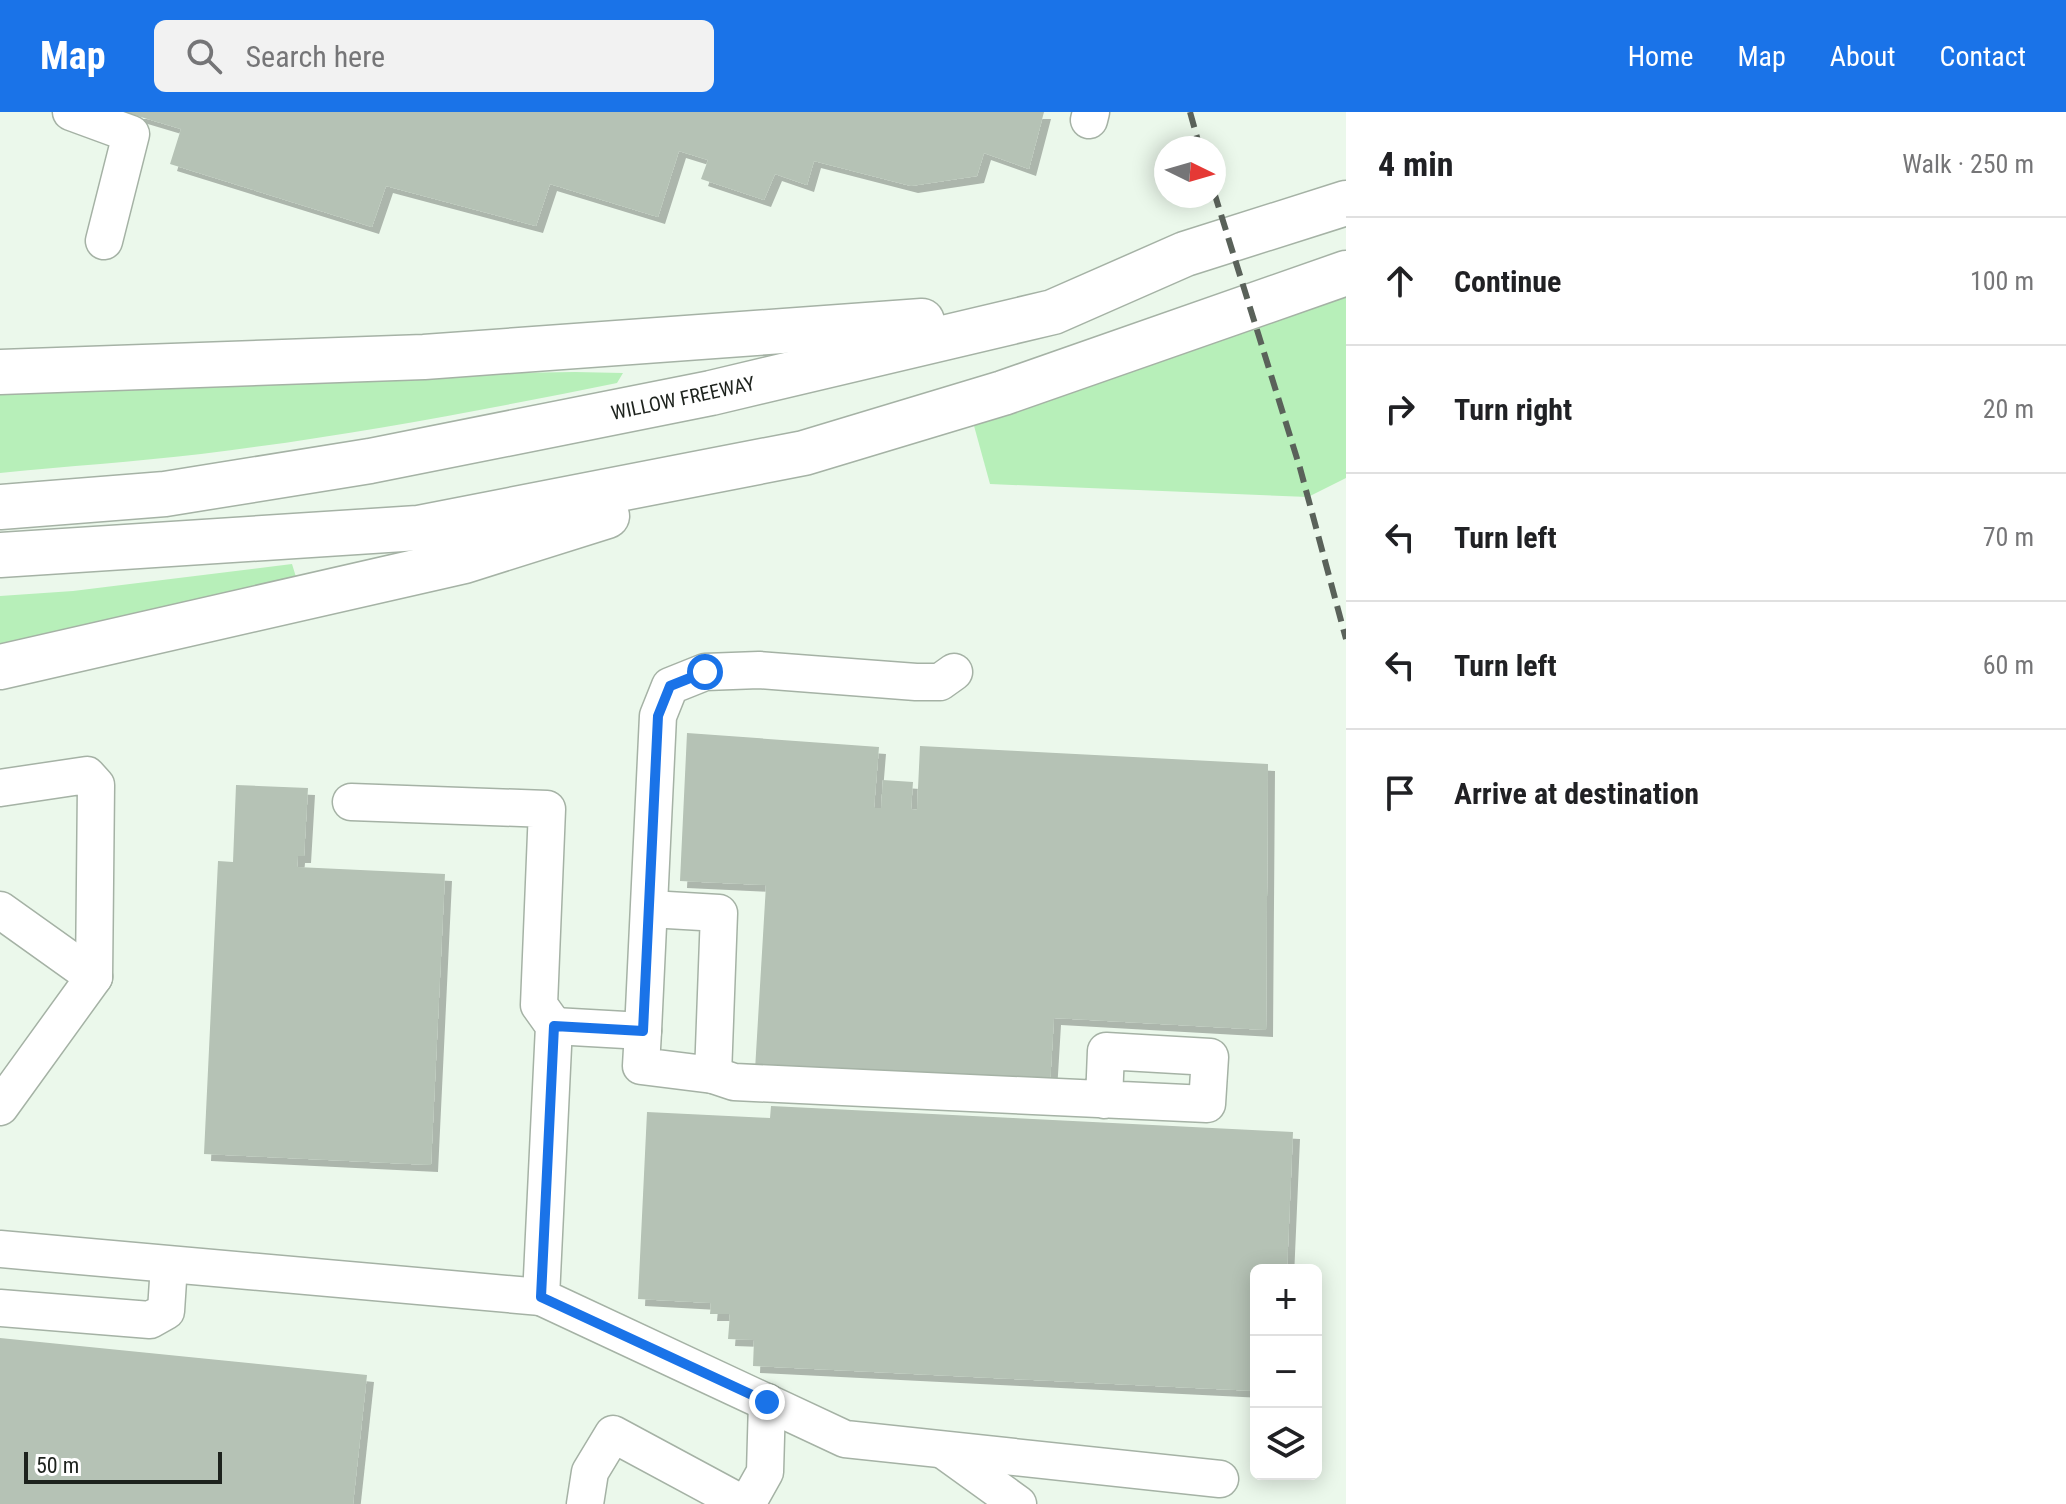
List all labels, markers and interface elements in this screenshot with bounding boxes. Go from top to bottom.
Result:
search box [154,20,714,92]
text: Map [40,34,106,78]
icon: search [182,34,226,78]
text: Search here [246,39,385,74]
text: Home [1628,40,1693,73]
text: Map [1737,40,1786,73]
text: About [1830,40,1896,73]
text: Contact [1940,40,2026,73]
north arrow [1154,136,1226,208]
text: 4 min [1378,144,1454,184]
text: Walk · 250 m [1902,149,2034,179]
icon: ahead [1378,259,1422,303]
text: Continue [1454,264,1561,299]
text: 100 m [1970,266,2034,296]
street label: WILLOW FREEWAY [609,371,758,425]
icon: right [1378,387,1422,431]
text: Turn right [1454,392,1572,427]
text: 20 m [1983,394,2034,424]
icon: left [1378,515,1422,559]
text: Turn left [1454,520,1557,555]
text: 70 m [1983,522,2034,552]
icon: left [1378,643,1422,687]
text: Turn left [1454,648,1557,683]
text: 60 m [1983,650,2034,680]
route start [687,654,723,690]
icon: arrive [1378,771,1422,815]
text: Arrive at destination [1454,776,1699,811]
map controls [1250,1264,1322,1480]
button: + [1250,1264,1322,1336]
button: − [1250,1336,1322,1408]
route end [749,1384,785,1420]
button: layers [1250,1408,1322,1480]
scale bar [24,1448,222,1484]
text: 50 m [36,1453,79,1478]

